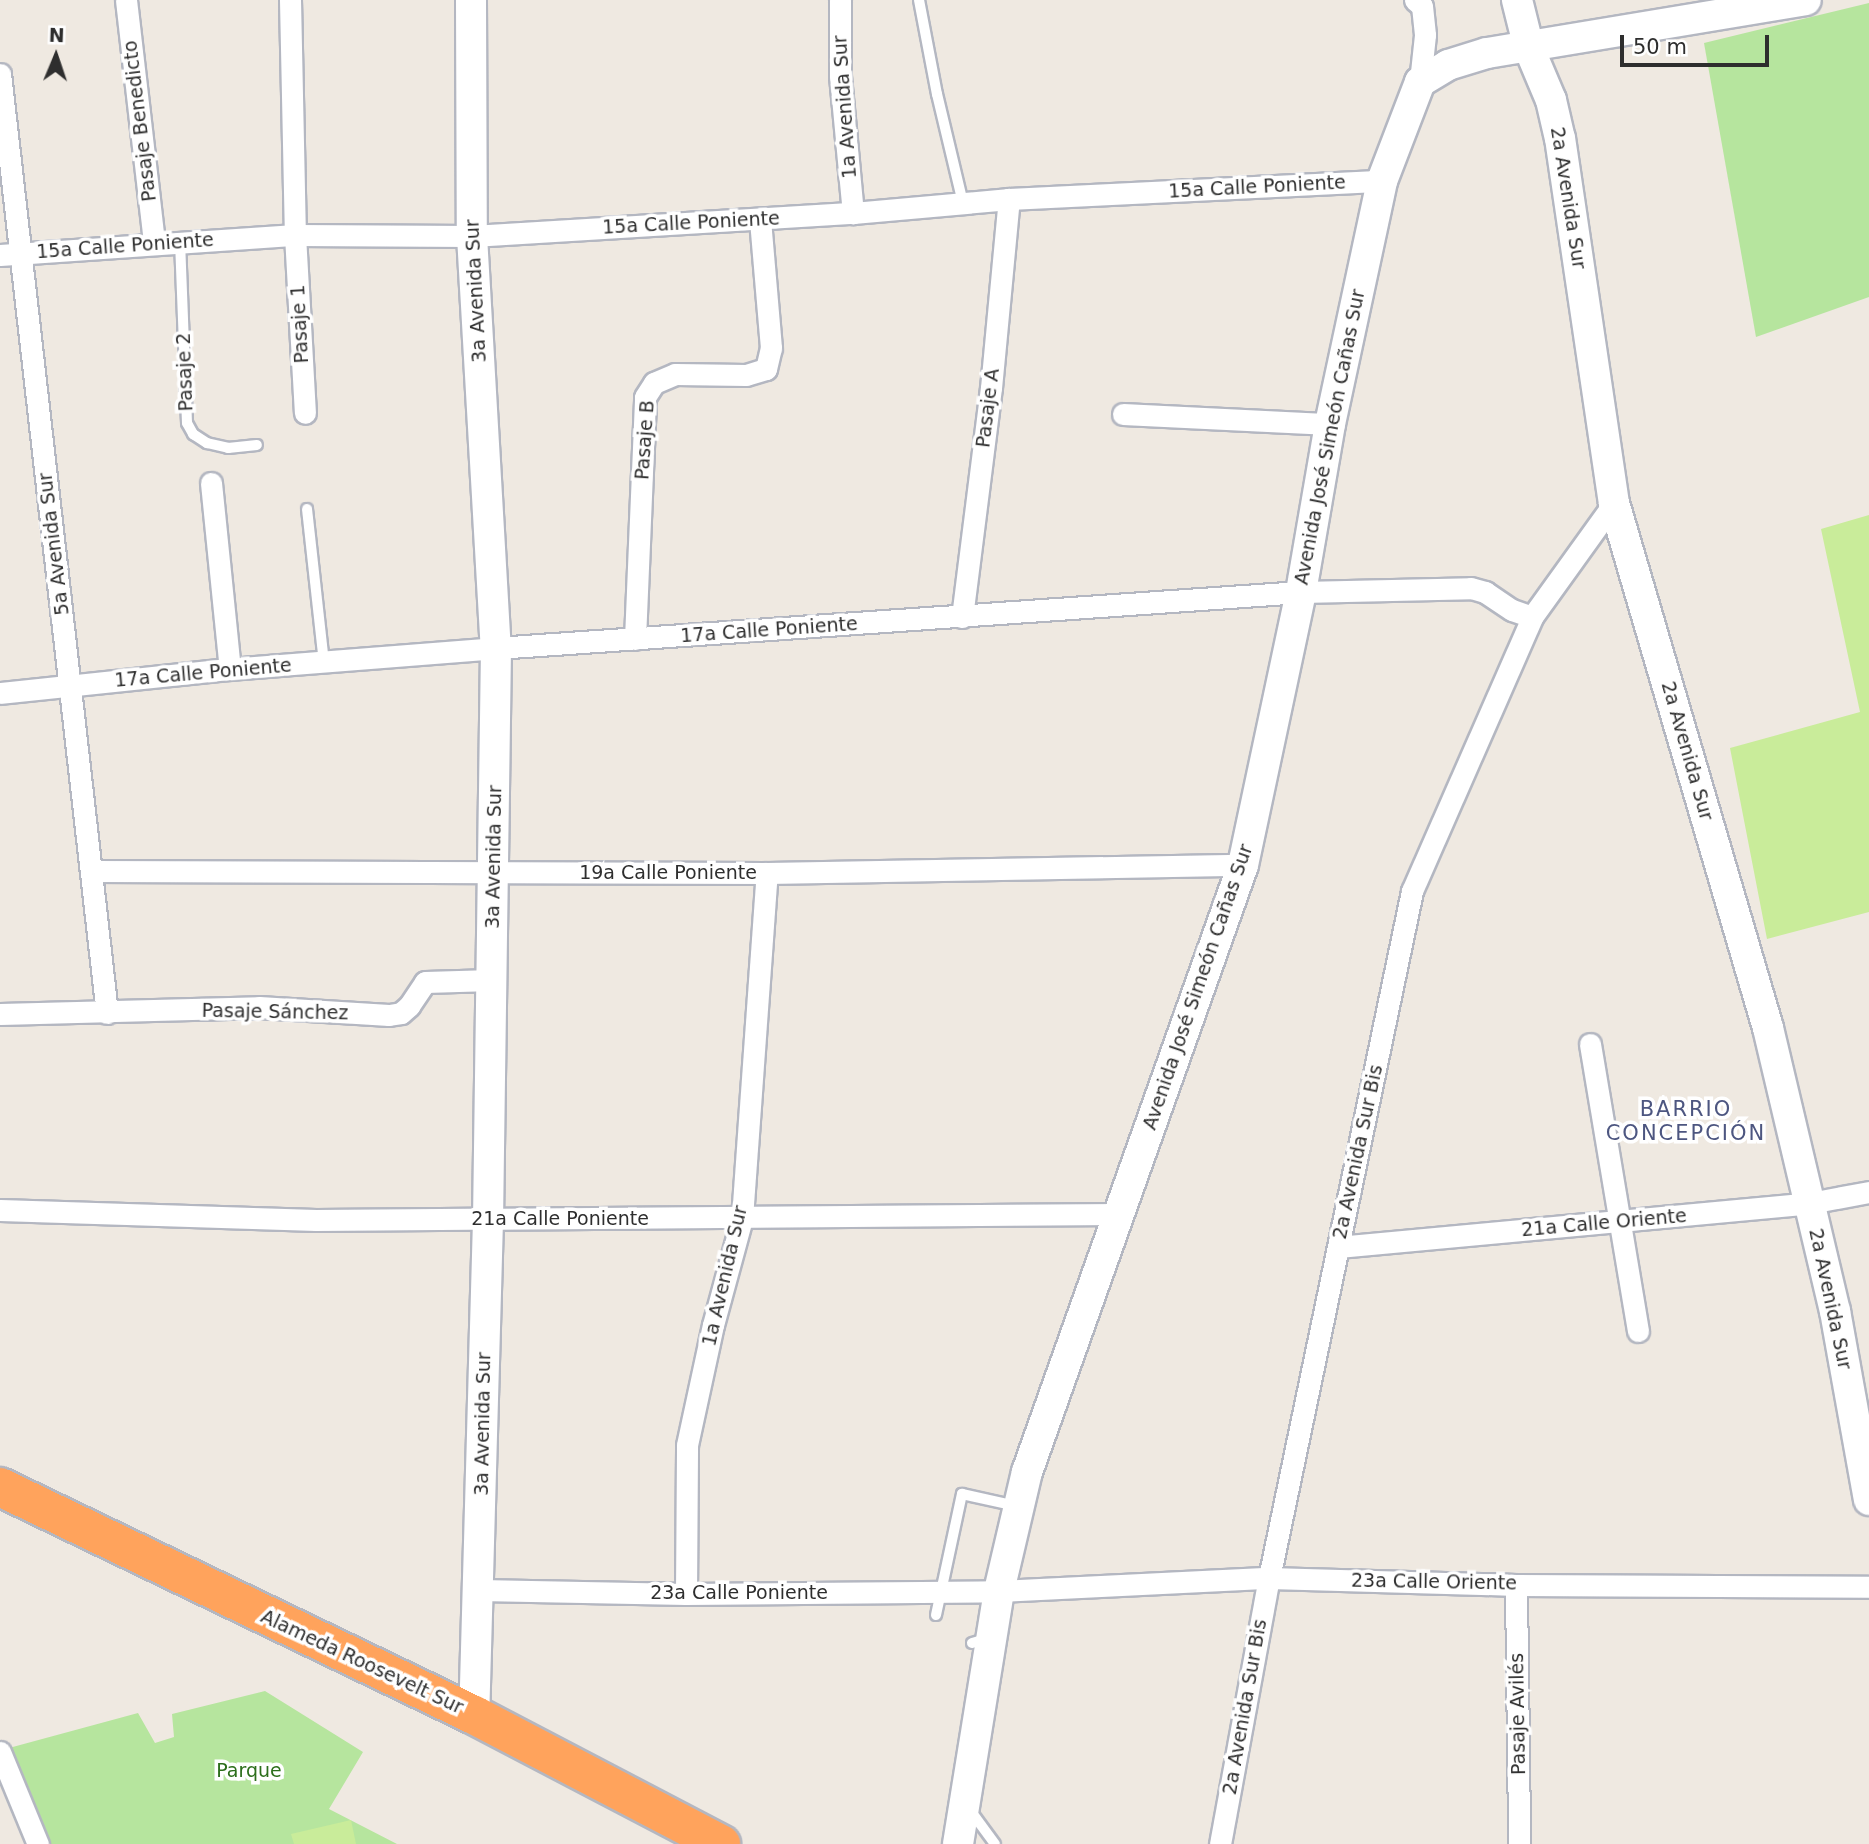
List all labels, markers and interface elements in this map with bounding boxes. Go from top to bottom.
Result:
north arrow [21,21,91,91]
scale bar [1624,21,1773,65]
text: N [48,24,65,46]
street label: 1a Avenida Sur [829,35,861,179]
text: 50 m [1633,35,1687,59]
street label: Pasaje Benedicto [119,39,161,203]
street label: 2a Avenida Sur [1546,125,1590,271]
street label: 15a Calle Poniente [1168,171,1346,203]
street label: 15a Calle Poniente [602,207,780,239]
street label: 3a Avenida Sur [461,219,491,363]
street label: 15a Calle Poniente [36,228,214,264]
street label: Pasaje 1 [287,284,313,364]
street label: Avenida José Simeón Cañas Sur [1290,287,1370,587]
street label: Pasaje 2 [172,332,198,412]
street label: Pasaje A [972,367,1004,449]
street label: Pasaje B [631,399,659,481]
street label: 5a Avenida Sur [34,471,74,617]
street label: 17a Calle Poniente [680,612,858,648]
street label: 17a Calle Poniente [114,654,292,692]
street label: 2a Avenida Sur [1656,679,1718,823]
street label: 3a Avenida Sur [481,785,507,929]
street label: Avenida José Simeón Cañas Sur [1138,841,1258,1133]
street label: 19a Calle Poniente [579,862,757,884]
street label: Pasaje Sánchez [201,999,349,1025]
street label: 2a Avenida Sur Bis [1328,1063,1388,1241]
district label: BARRIO CONCEPCIÓN [1607,1096,1765,1146]
street label: 1a Avenida Sur [698,1203,752,1349]
street label: 21a Calle Oriente [1520,1204,1688,1242]
street label: 21a Calle Poniente [471,1208,649,1230]
street label: 2a Avenida Sur [1804,1226,1856,1372]
street label: 3a Avenida Sur [470,1352,496,1496]
street label: 23a Calle Oriente [1351,1569,1517,1595]
street label: 23a Calle Poniente [650,1582,828,1604]
street label: Alameda Roosevelt Sur [257,1605,467,1719]
street label: 2a Avenida Sur Bis [1218,1617,1272,1797]
street label: Pasaje Avilés [1506,1653,1530,1775]
park label: Parque [216,1760,282,1782]

